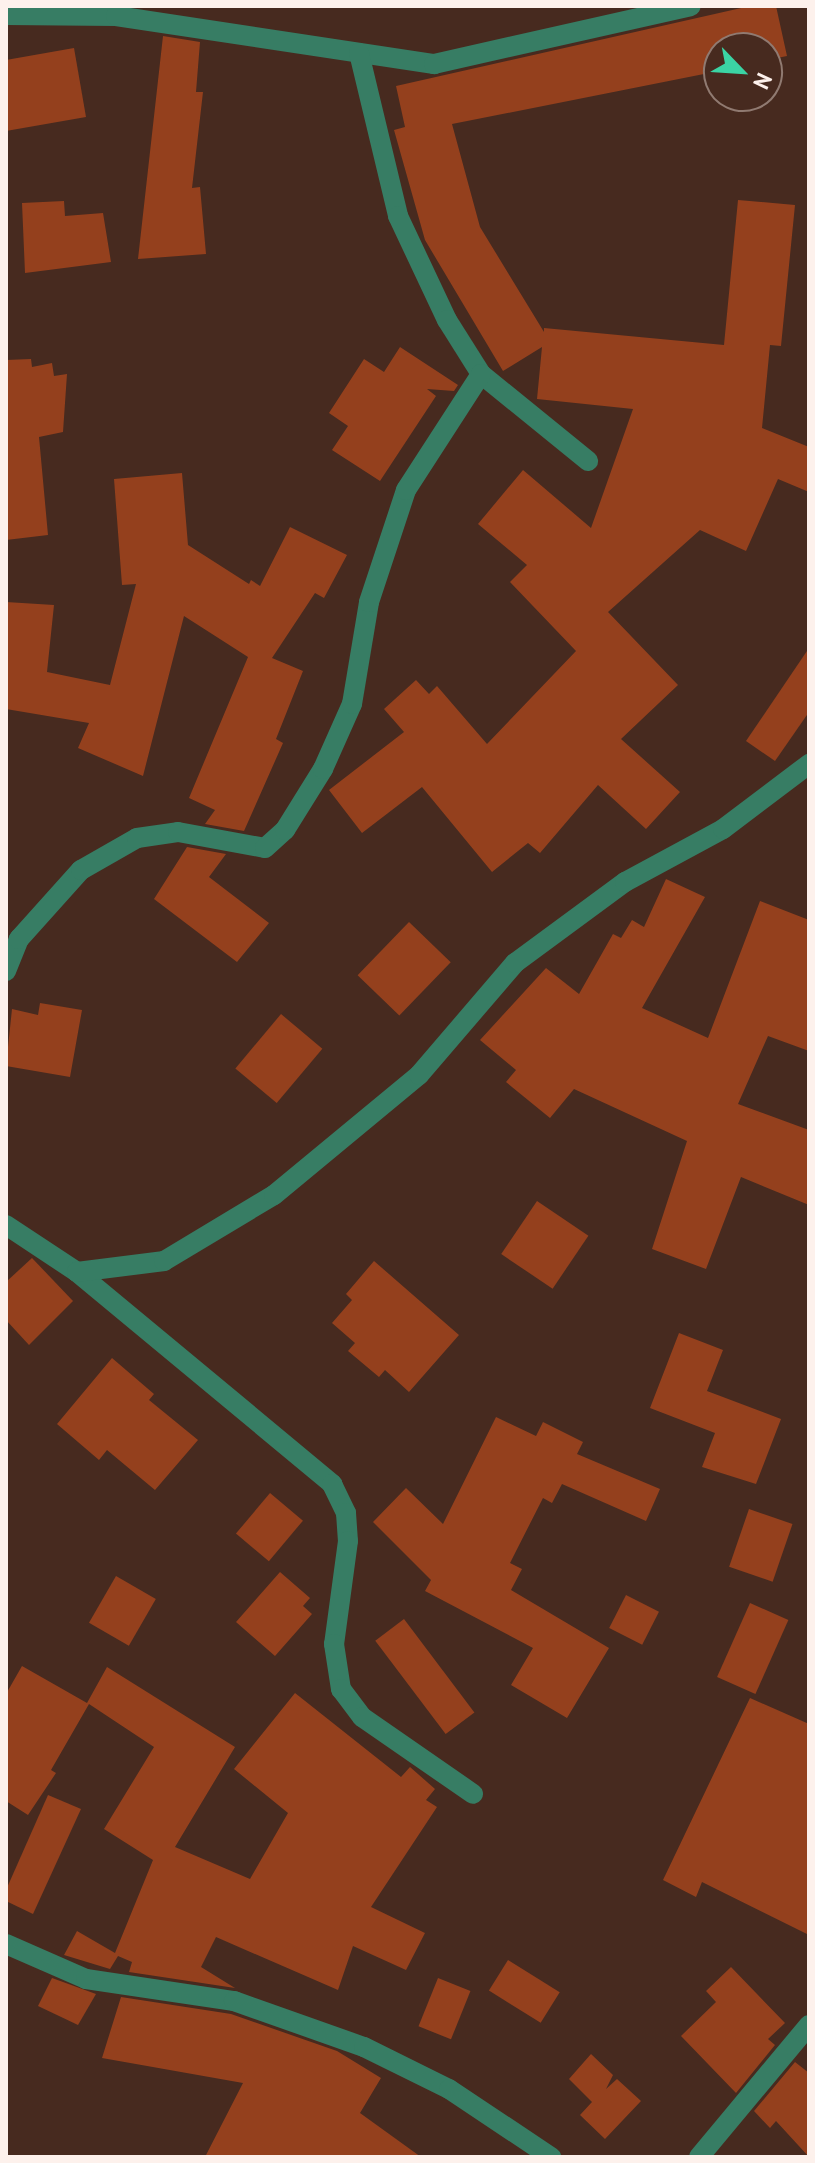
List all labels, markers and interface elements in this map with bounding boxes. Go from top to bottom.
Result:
north arrow [703,32,783,112]
text: N [747,69,779,94]

